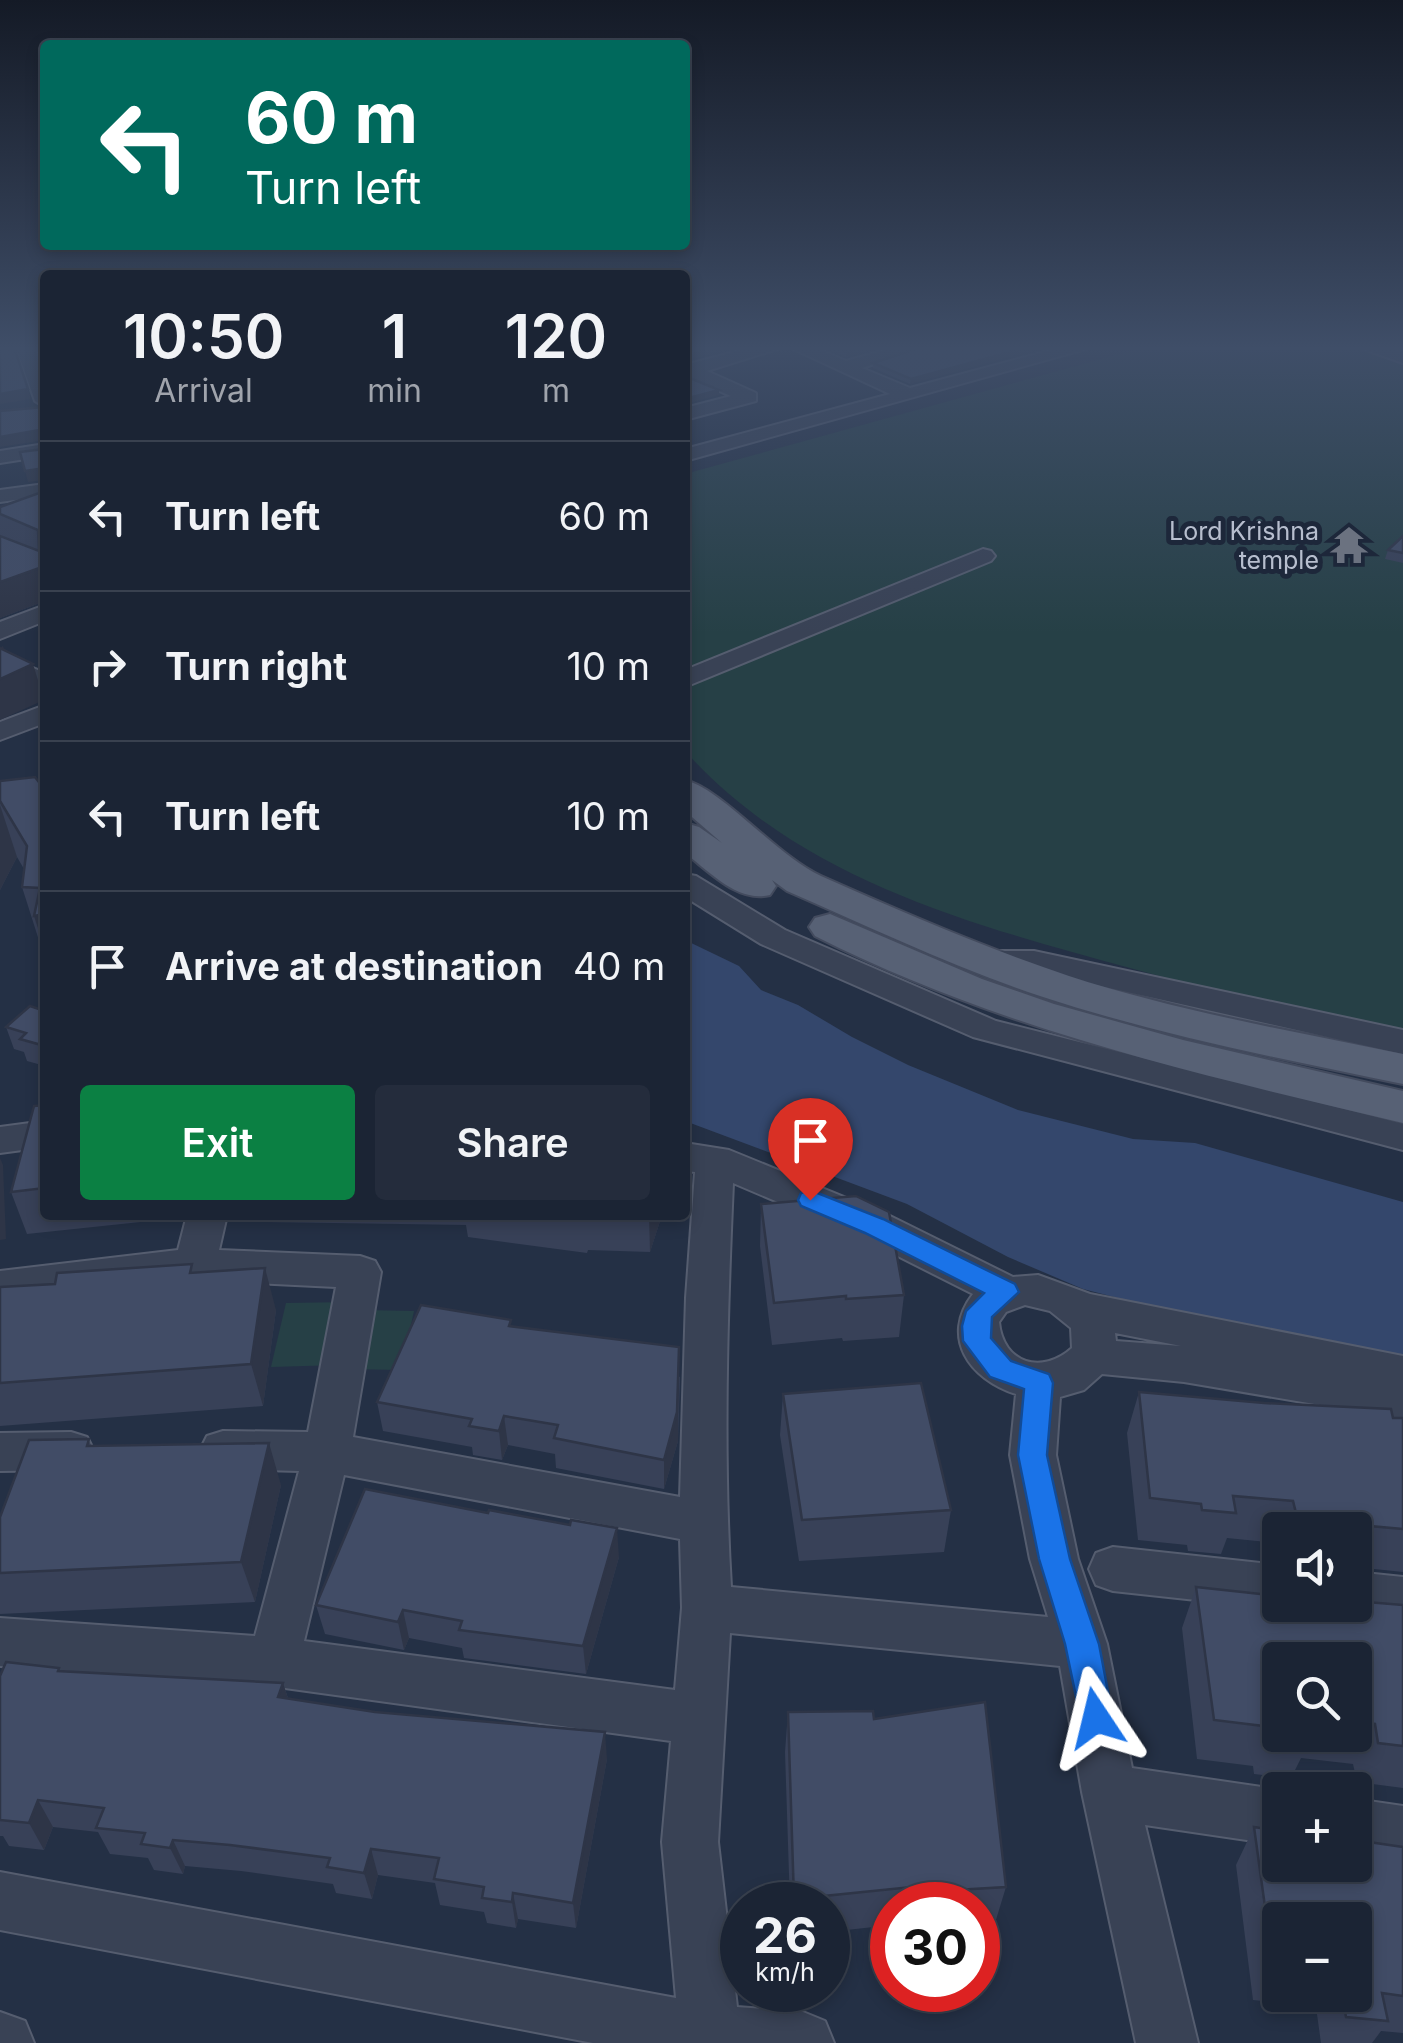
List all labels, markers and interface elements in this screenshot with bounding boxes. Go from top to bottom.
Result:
text: 60 m [245,75,418,160]
icon: left [80,80,210,210]
text: Turn left [245,160,421,215]
text: 10:50 [123,300,284,372]
text: 1 [382,300,407,372]
text: 120 [505,300,607,372]
text: Arrival [154,371,253,410]
text: min [367,371,422,410]
text: m [542,371,570,410]
icon: left [80,489,135,544]
text: Turn left [165,493,320,539]
text: 60 m [558,493,650,539]
place label: Lord Krishna temple [1169,516,1319,575]
temple icon: Lord Krishna temple [1328,524,1370,566]
icon: right [80,639,135,694]
text: Turn right [165,643,347,689]
text: 10 m [567,643,650,689]
icon: left [80,789,135,844]
text: Turn left [165,793,320,839]
text: 10 m [567,793,650,839]
icon: arrive [80,939,135,994]
text: Arrive at destination [165,943,543,989]
text: 40 m [573,943,665,989]
button: Exit [80,1085,355,1200]
button: Share [375,1085,650,1200]
pin [768,1098,853,1201]
icon: arrive [783,1113,838,1168]
map controls [1262,1512,1372,2012]
button: sound [1262,1512,1372,1622]
button: search [1262,1642,1372,1752]
position arrow [1044,1666,1148,1770]
button: + [1262,1772,1372,1882]
speed limit sign: 30 [870,1882,1000,2012]
button: − [1262,1902,1372,2012]
text: 26 [753,1905,817,1965]
text: km/h [755,1957,815,1987]

